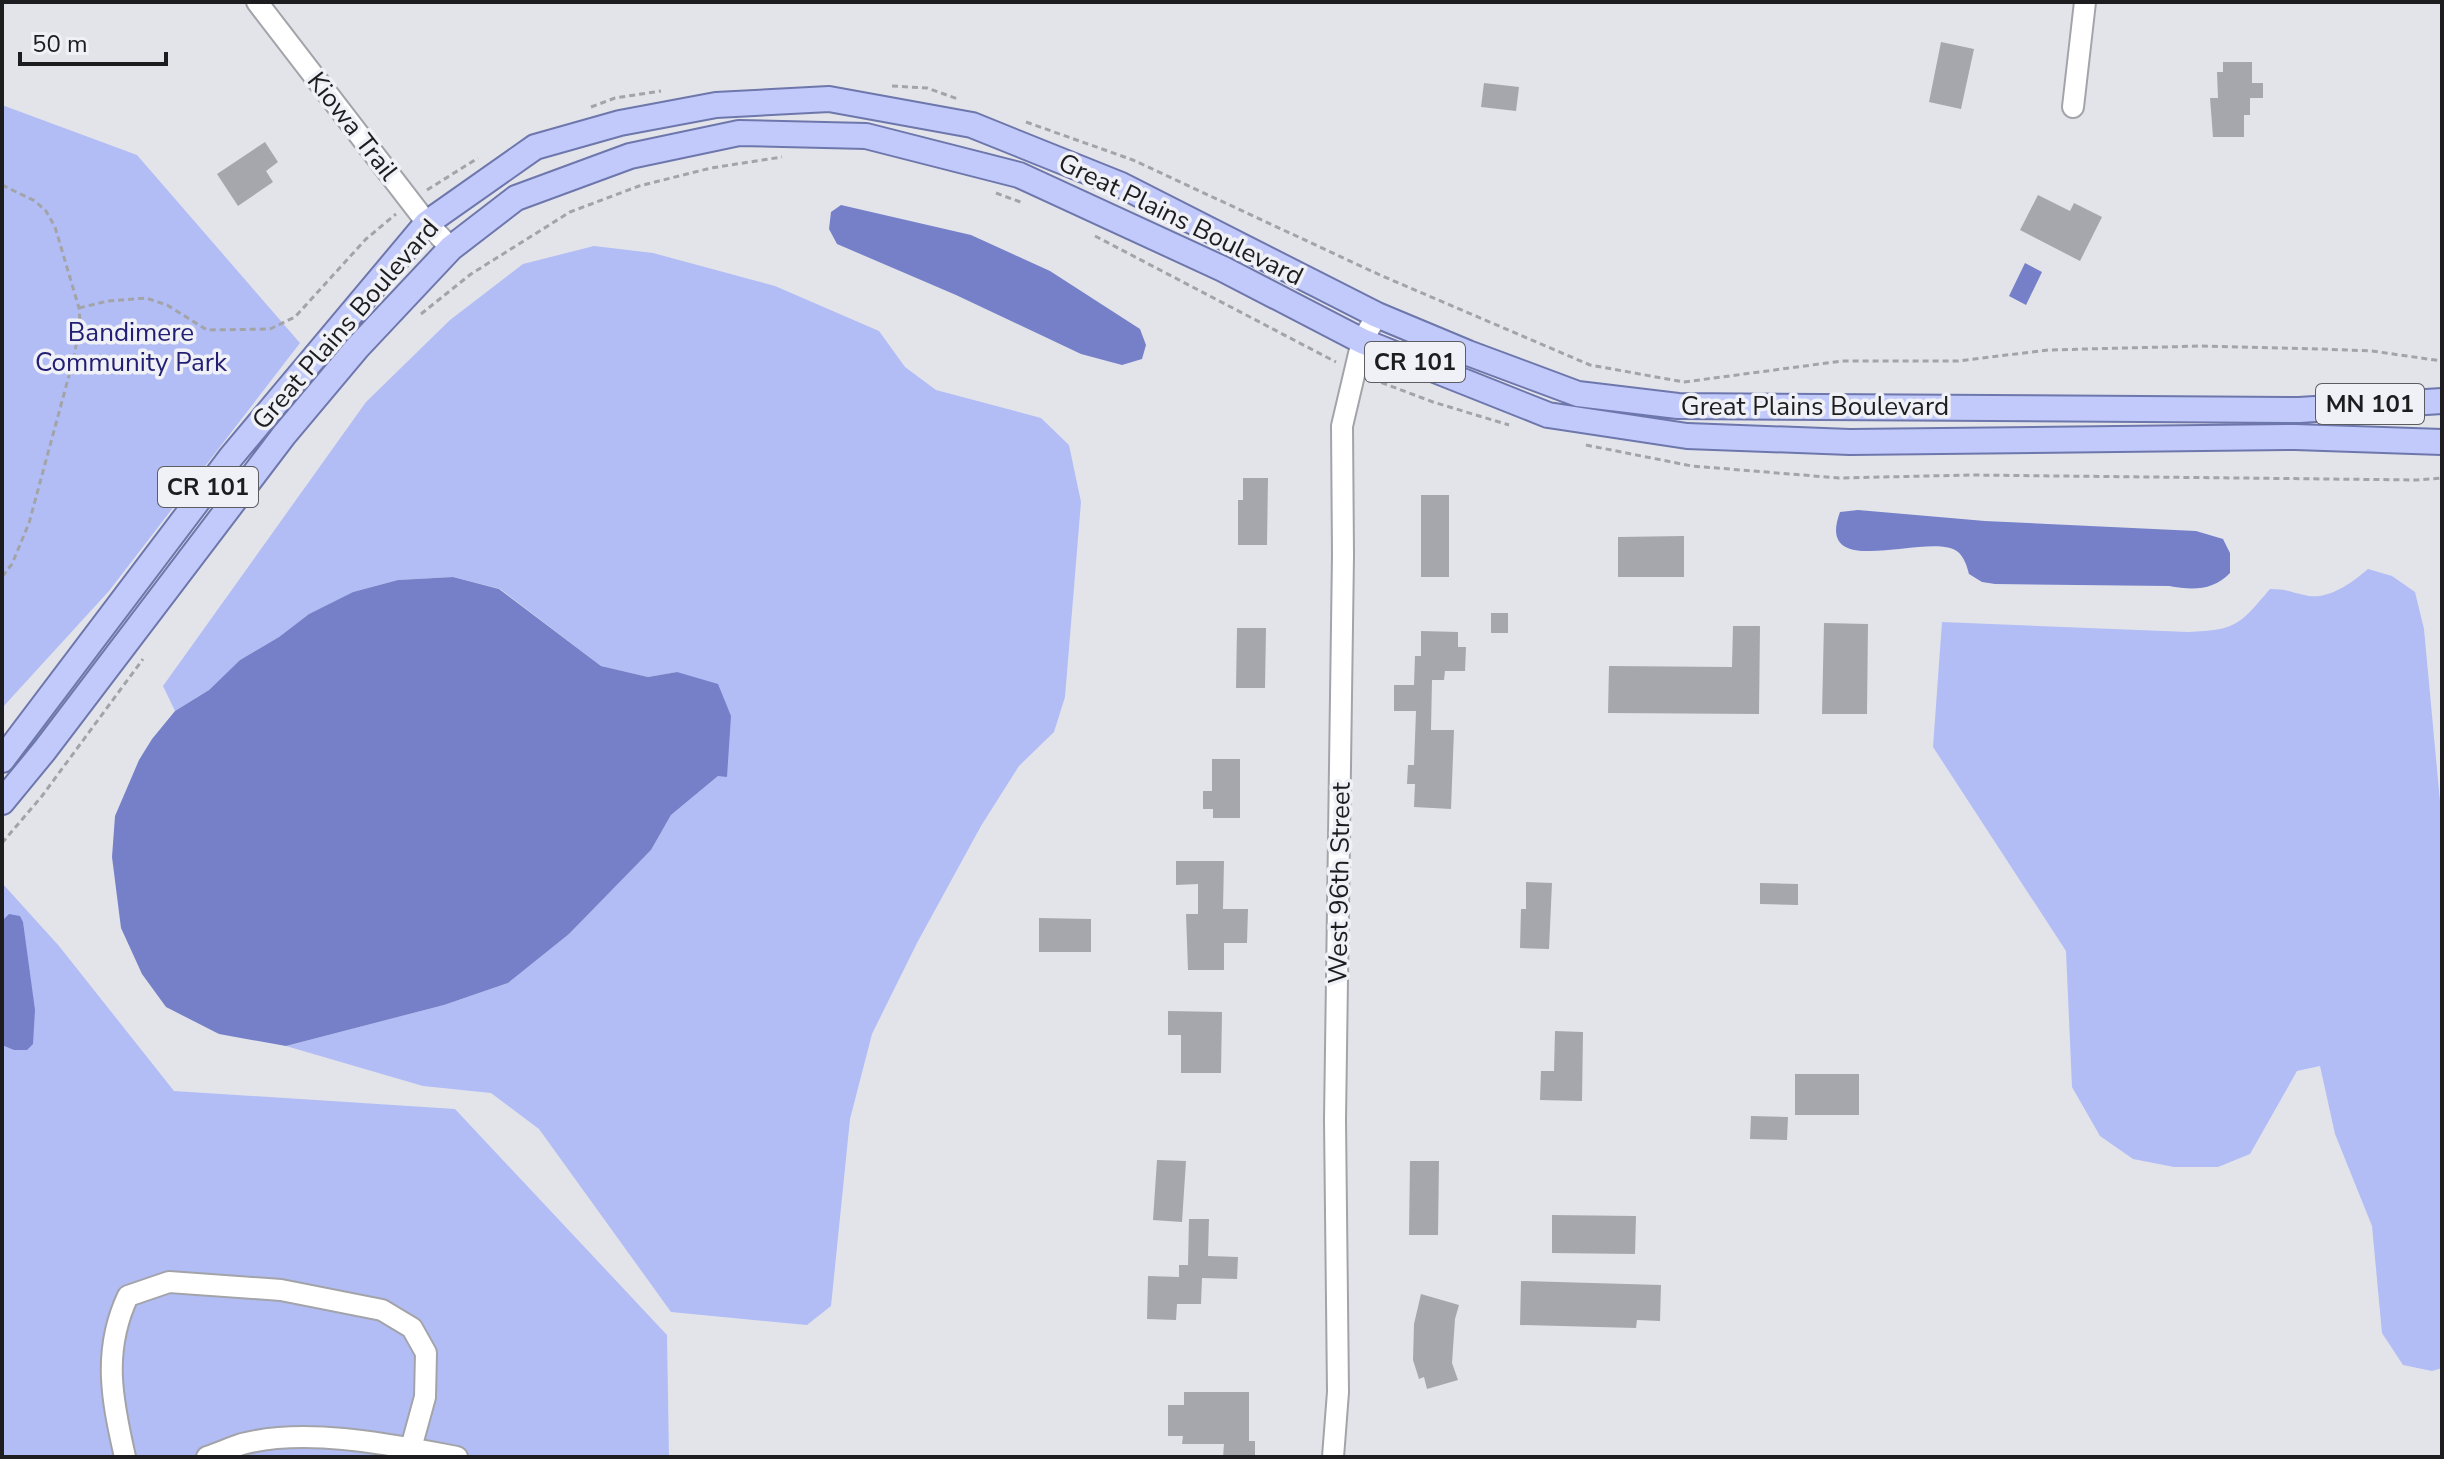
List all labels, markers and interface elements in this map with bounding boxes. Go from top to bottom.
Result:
scale bar [20,16,166,66]
text: 50 m [32,28,88,60]
street label: Kiowa Trail [299,65,406,188]
street label: Great Plains Boulevard [1052,145,1309,294]
street label: Great Plains Boulevard [244,212,447,437]
park label: Bandimere Community Park [35,315,228,380]
road number: CR 101 [1365,342,1465,382]
road number: MN 101 [2316,384,2424,424]
street label: Great Plains Boulevard [1681,389,1949,424]
road number: CR 101 [158,467,258,507]
street label: West 96th Street [1320,781,1359,984]

